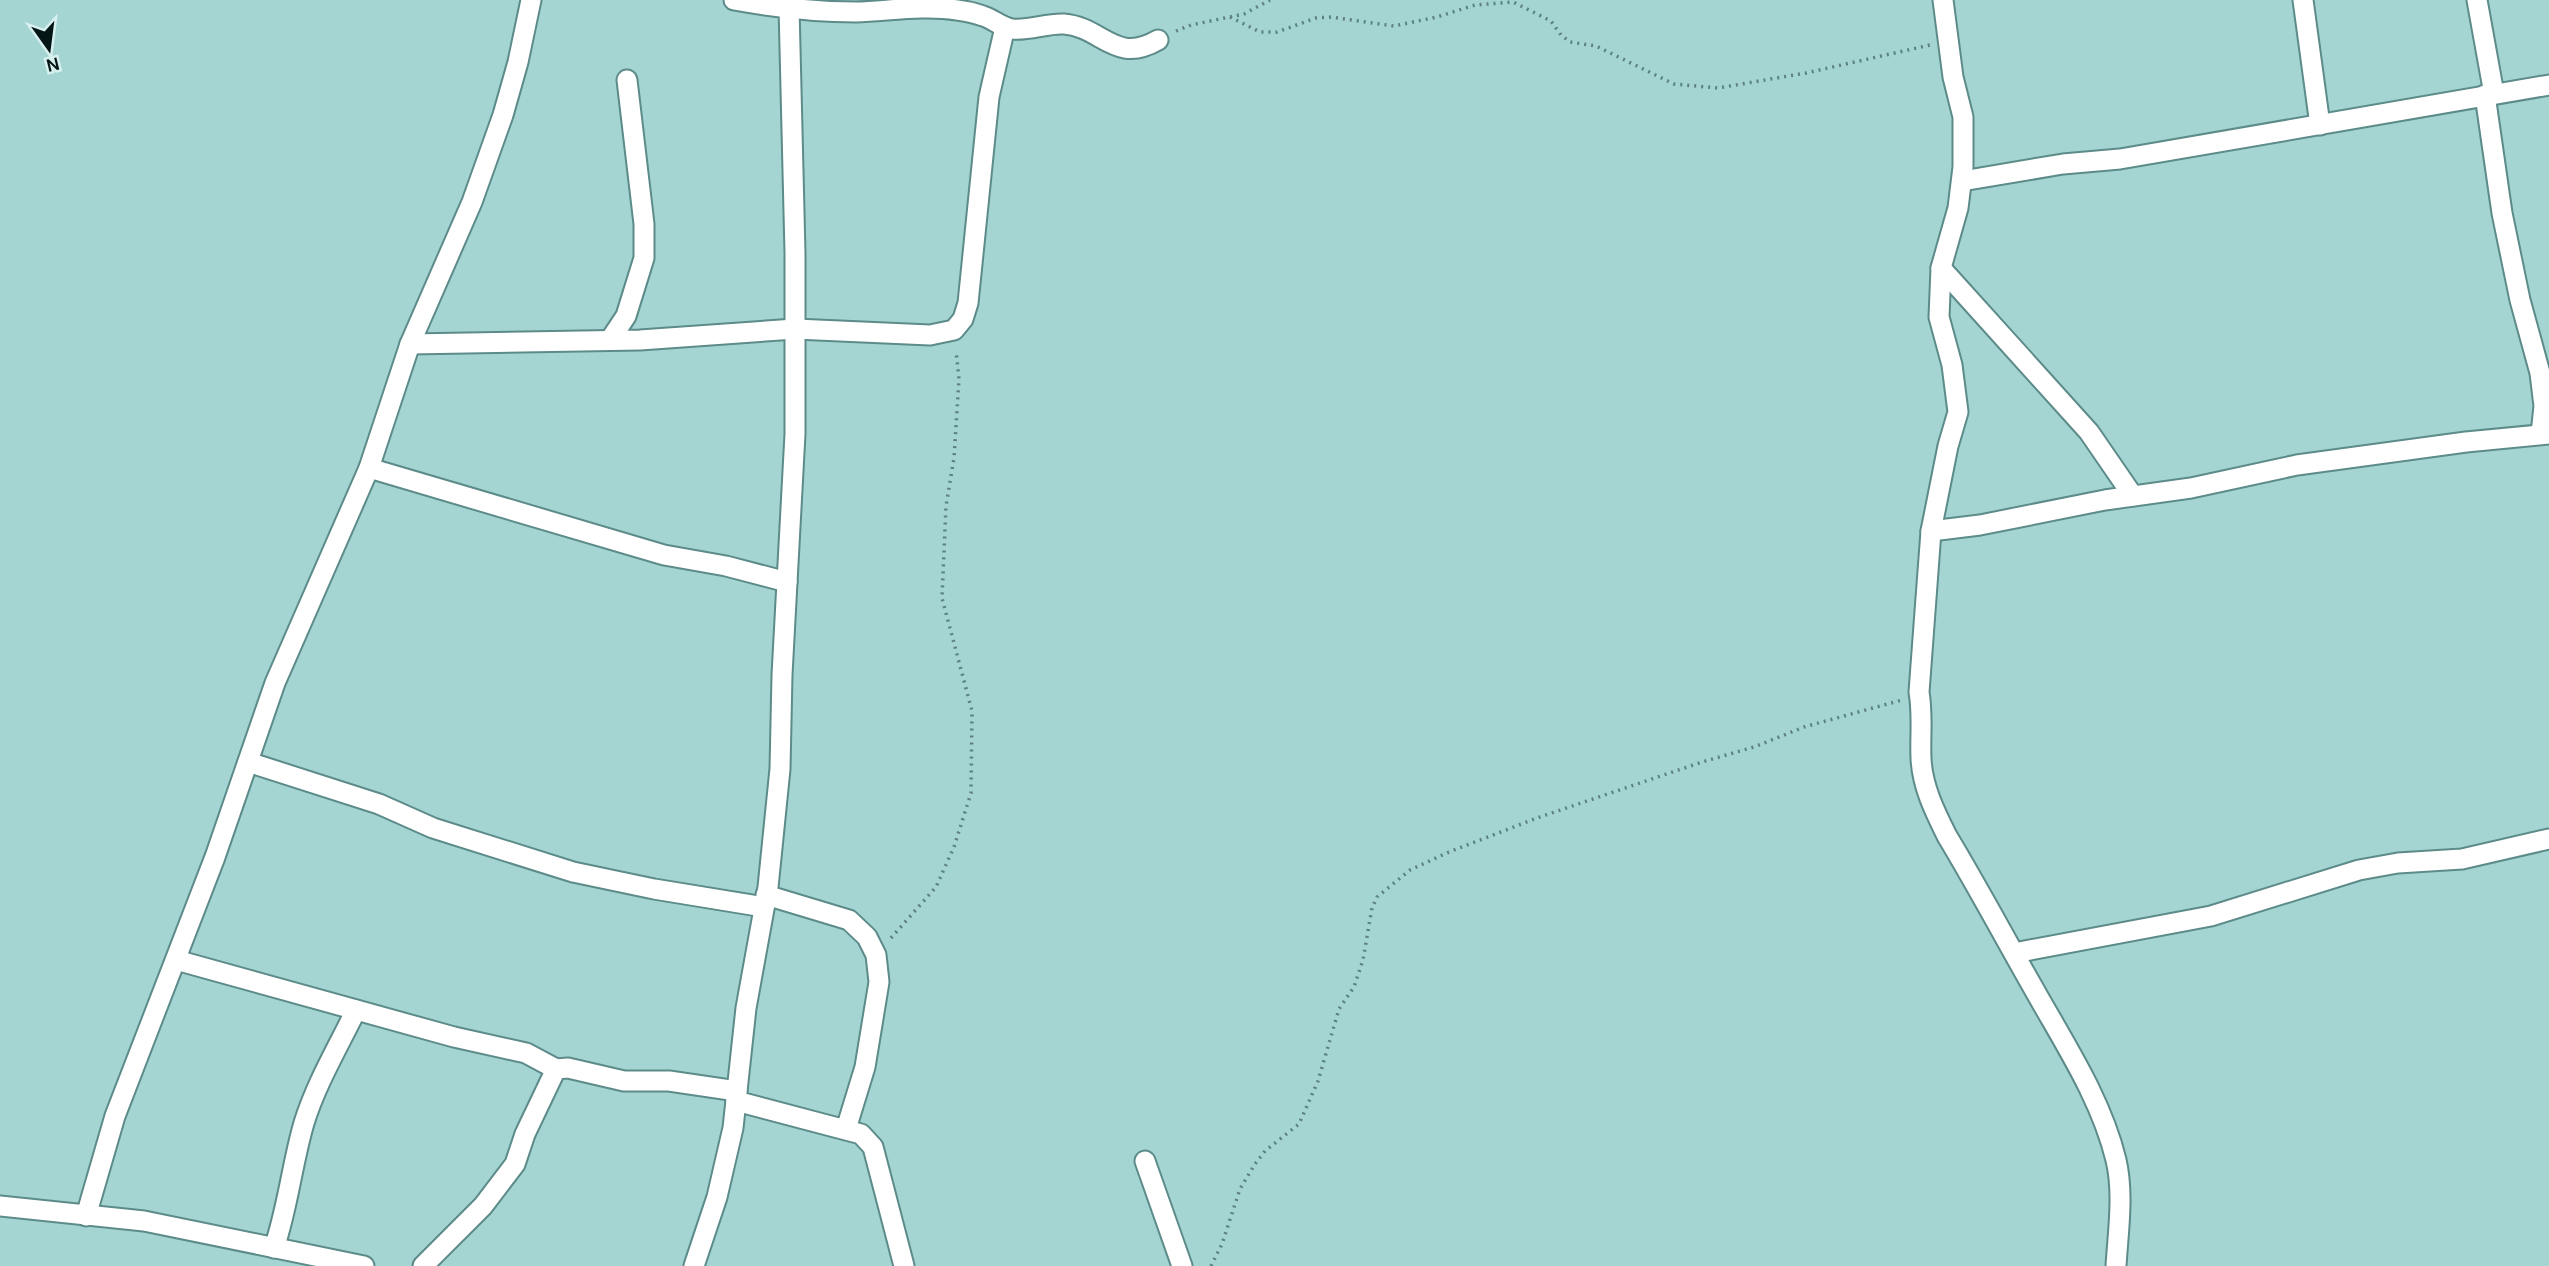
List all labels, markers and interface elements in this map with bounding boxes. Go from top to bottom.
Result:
north arrow [14,14,84,84]
text: N [44,52,62,77]

